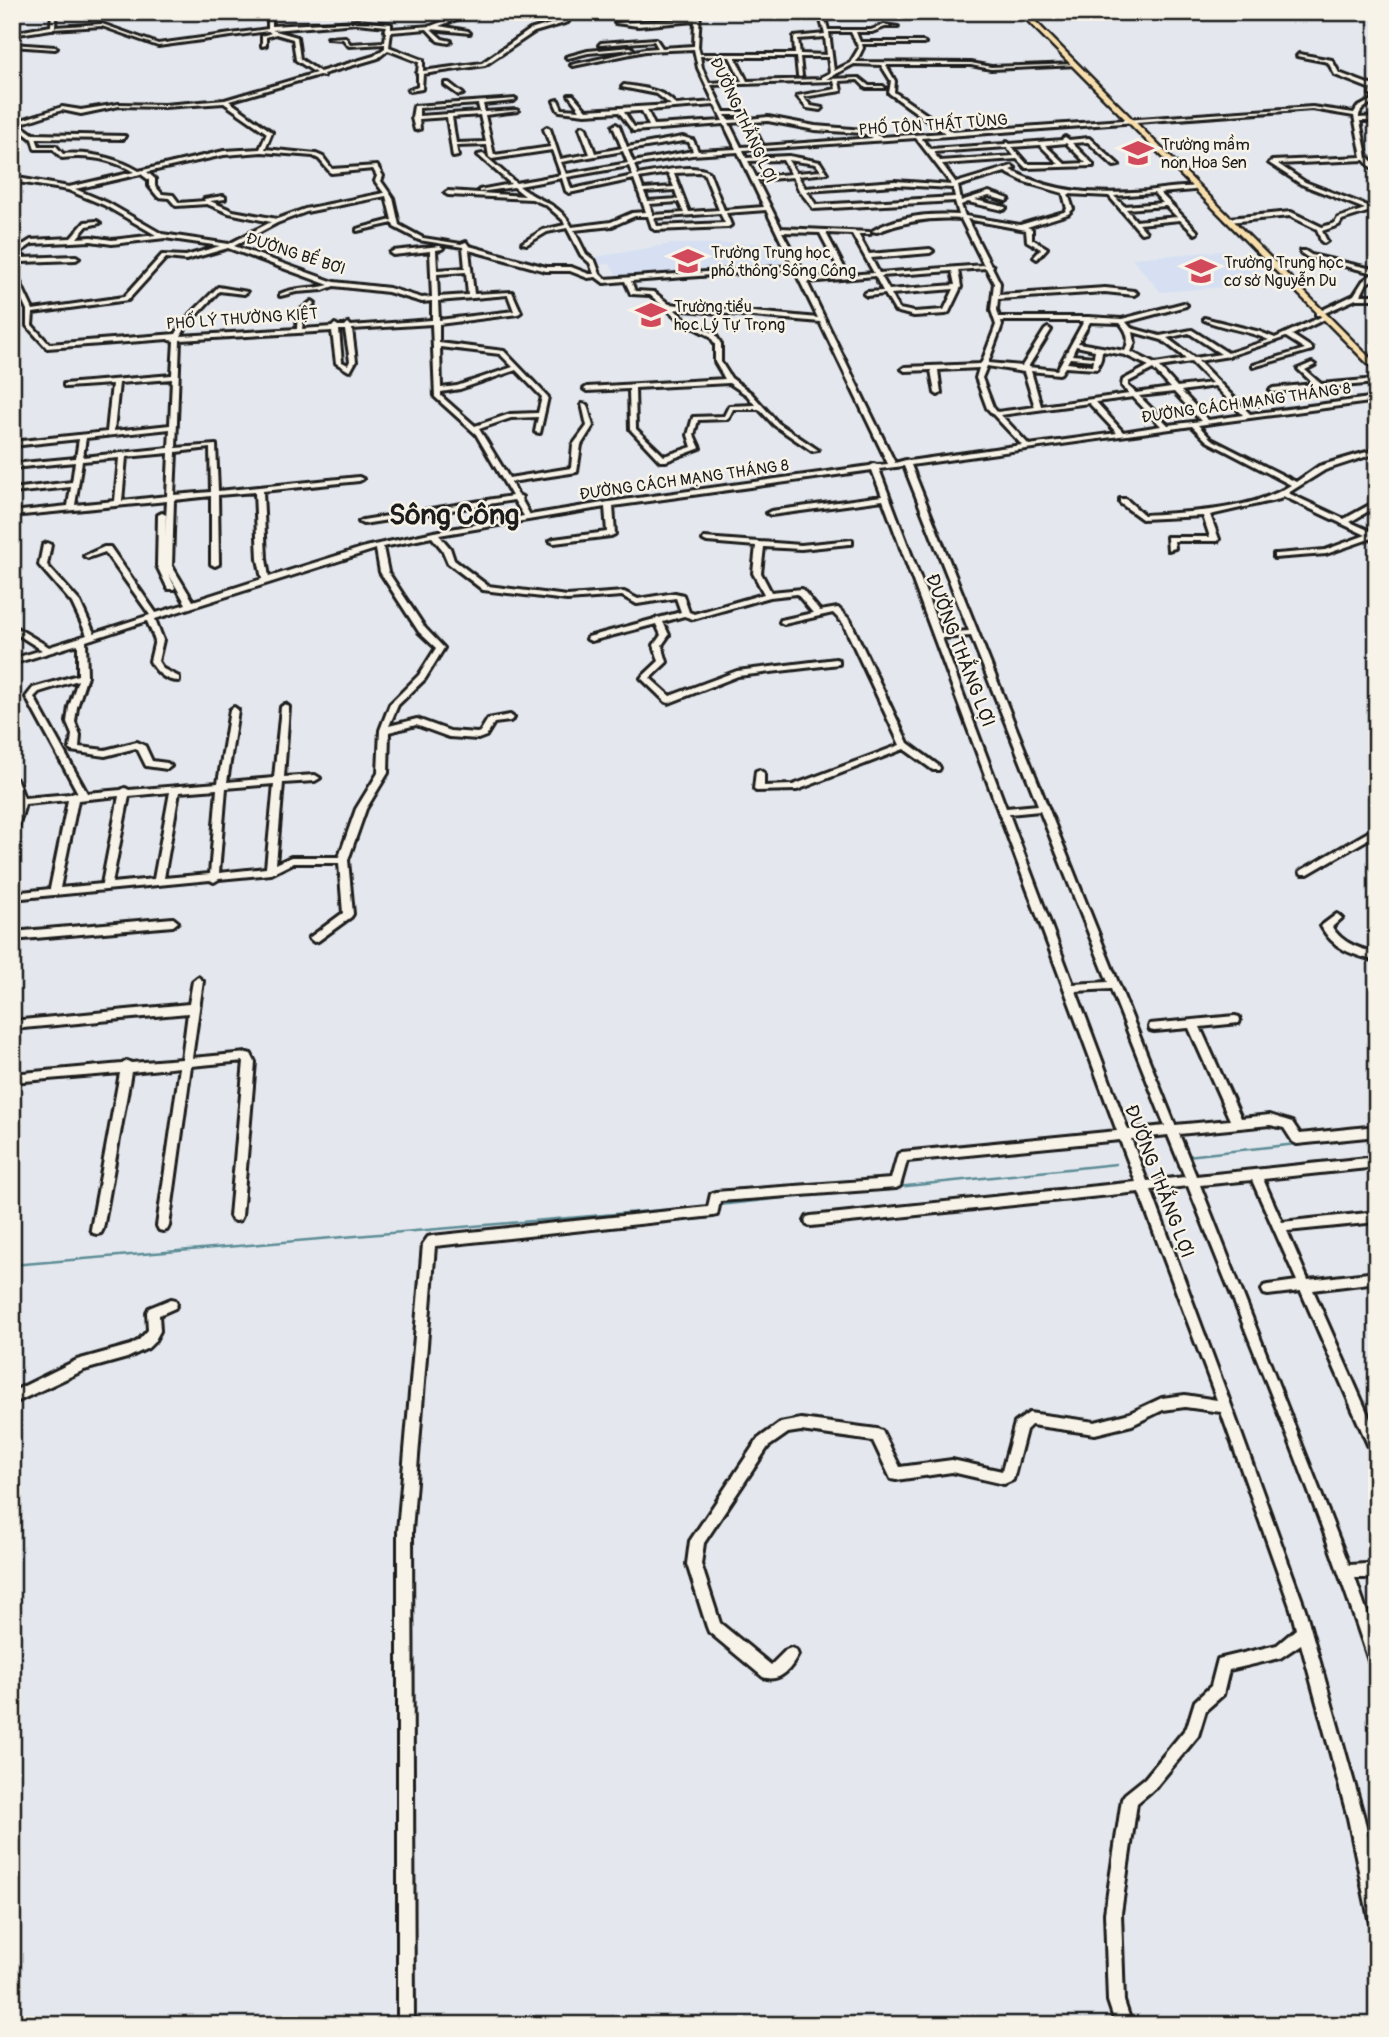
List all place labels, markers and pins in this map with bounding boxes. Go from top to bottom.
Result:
place label: Trường mầm non Hoa Sen [1161,134,1250,173]
school or university icon: Trường mầm non Hoa Sen [1121,136,1155,170]
place label: Trường Trung học phổ thông Sông Công [711,243,856,281]
school or university icon: Trường Trung học phổ thông Sông Công [671,244,705,278]
place label: Trường Trung học cơ sở Nguyễn Du [1224,253,1344,291]
school or university icon: Trường Trung học cơ sở Nguyễn Du [1184,254,1218,288]
place label: Trường tiểu học Lý Tự Trọng [674,297,785,335]
school or university icon: Trường tiểu học Lý Tự Trọng [634,298,668,332]

